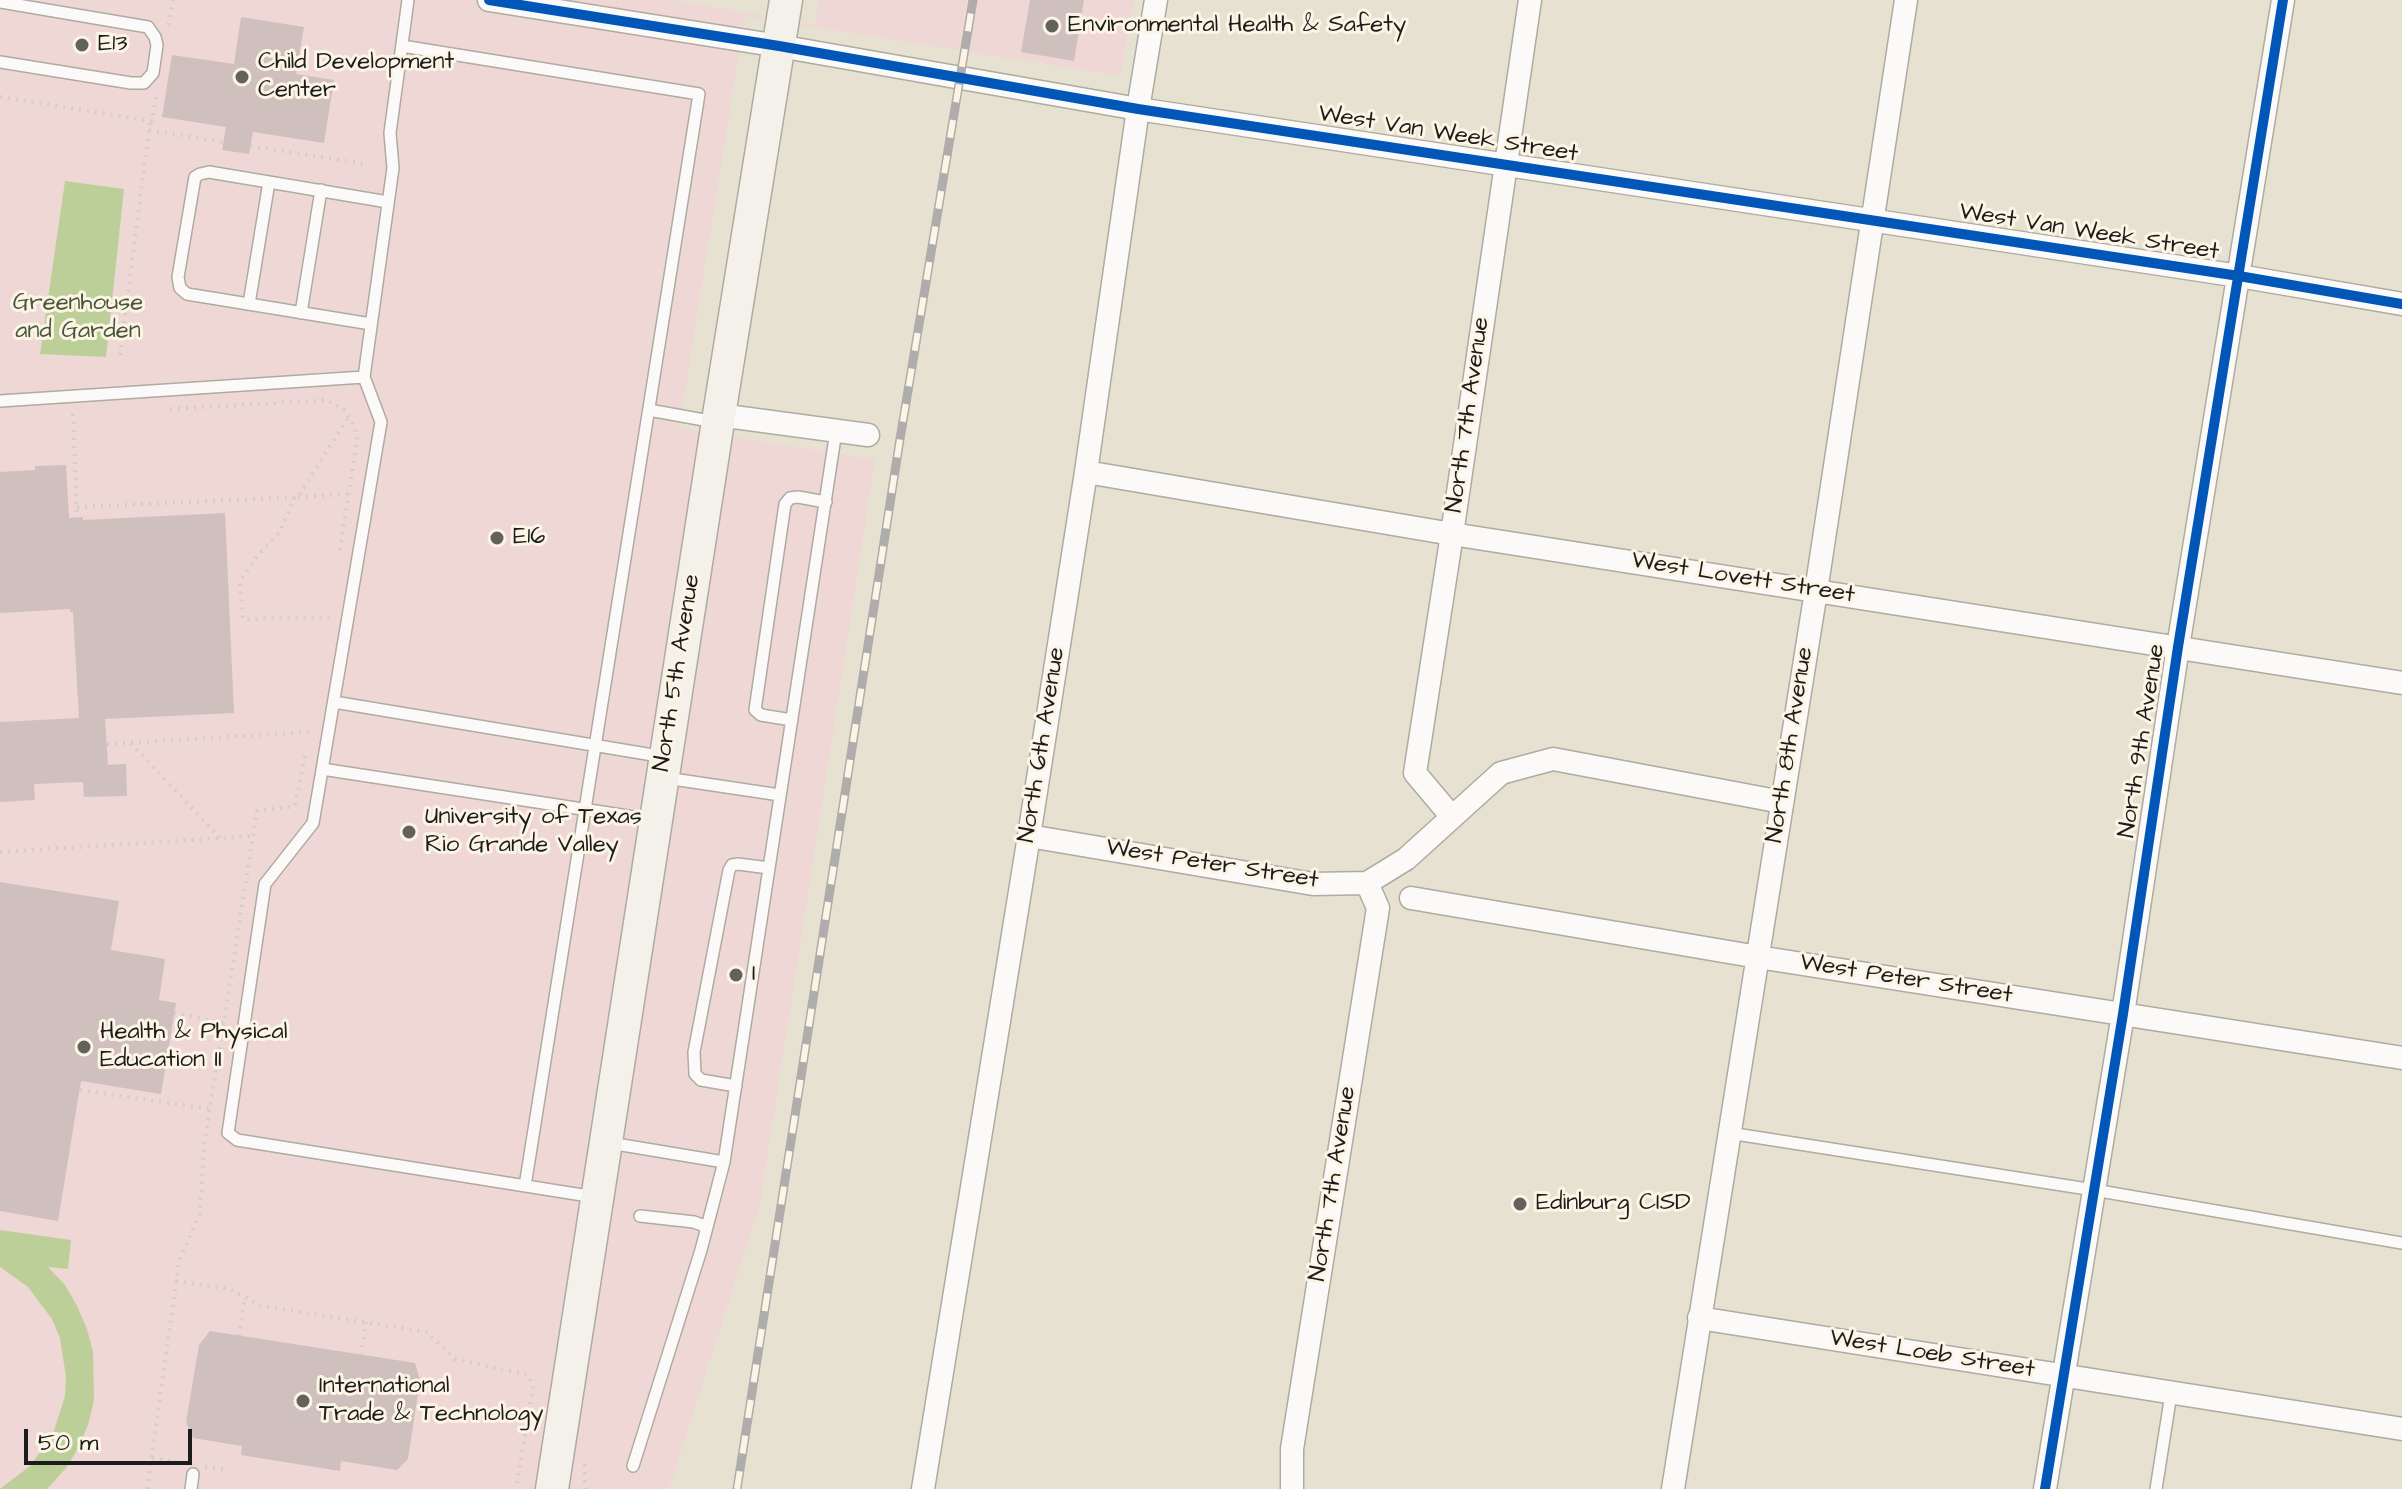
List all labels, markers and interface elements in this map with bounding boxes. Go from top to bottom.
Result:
place label: Environmental Health & Safety [1068,12,1406,40]
marker: Environmental Health & Safety [1043,17,1061,35]
place label: E13 [98,31,127,59]
marker: E13 [73,36,91,54]
place label: Child Development Center [258,49,454,105]
marker: Child Development Center [233,68,251,86]
street label: West Van Week Street [1316,100,1580,170]
street label: West Van Week Street [1957,198,2221,268]
park label: Greenhouse and Garden [13,290,143,346]
street label: North 7th Avenue [1441,315,1497,515]
place label: E16 [513,524,545,552]
marker: E16 [488,529,506,547]
street label: West Lovett Street [1629,547,1857,611]
street label: North 5th Avenue [648,572,708,774]
street label: North 9th Avenue [2113,642,2173,840]
street label: North 6th Avenue [1013,645,1073,845]
street label: North 8th Avenue [1761,645,1821,845]
place label: University of Texas Rio Grande Valley [425,804,642,860]
marker: University of Texas Rio Grande Valley [400,823,418,841]
street label: West Peter Street [1104,834,1320,896]
street label: West Peter Street [1798,949,2014,1011]
place label: I [752,961,756,989]
marker: I [727,966,745,984]
place label: Health & Physical Education II [100,1019,288,1075]
marker: Health & Physical Education II [75,1038,93,1056]
street label: North 7th Avenue [1304,1084,1364,1284]
place label: Edinburg CISD [1536,1190,1691,1218]
marker: Edinburg CISD [1511,1195,1529,1213]
street label: West Loeb Street [1827,1325,2037,1385]
place label: International Trade & Technology [319,1373,543,1429]
marker: International Trade & Technology [294,1392,312,1410]
scale bar [28,1413,196,1463]
text: 50 m [38,1426,98,1460]

